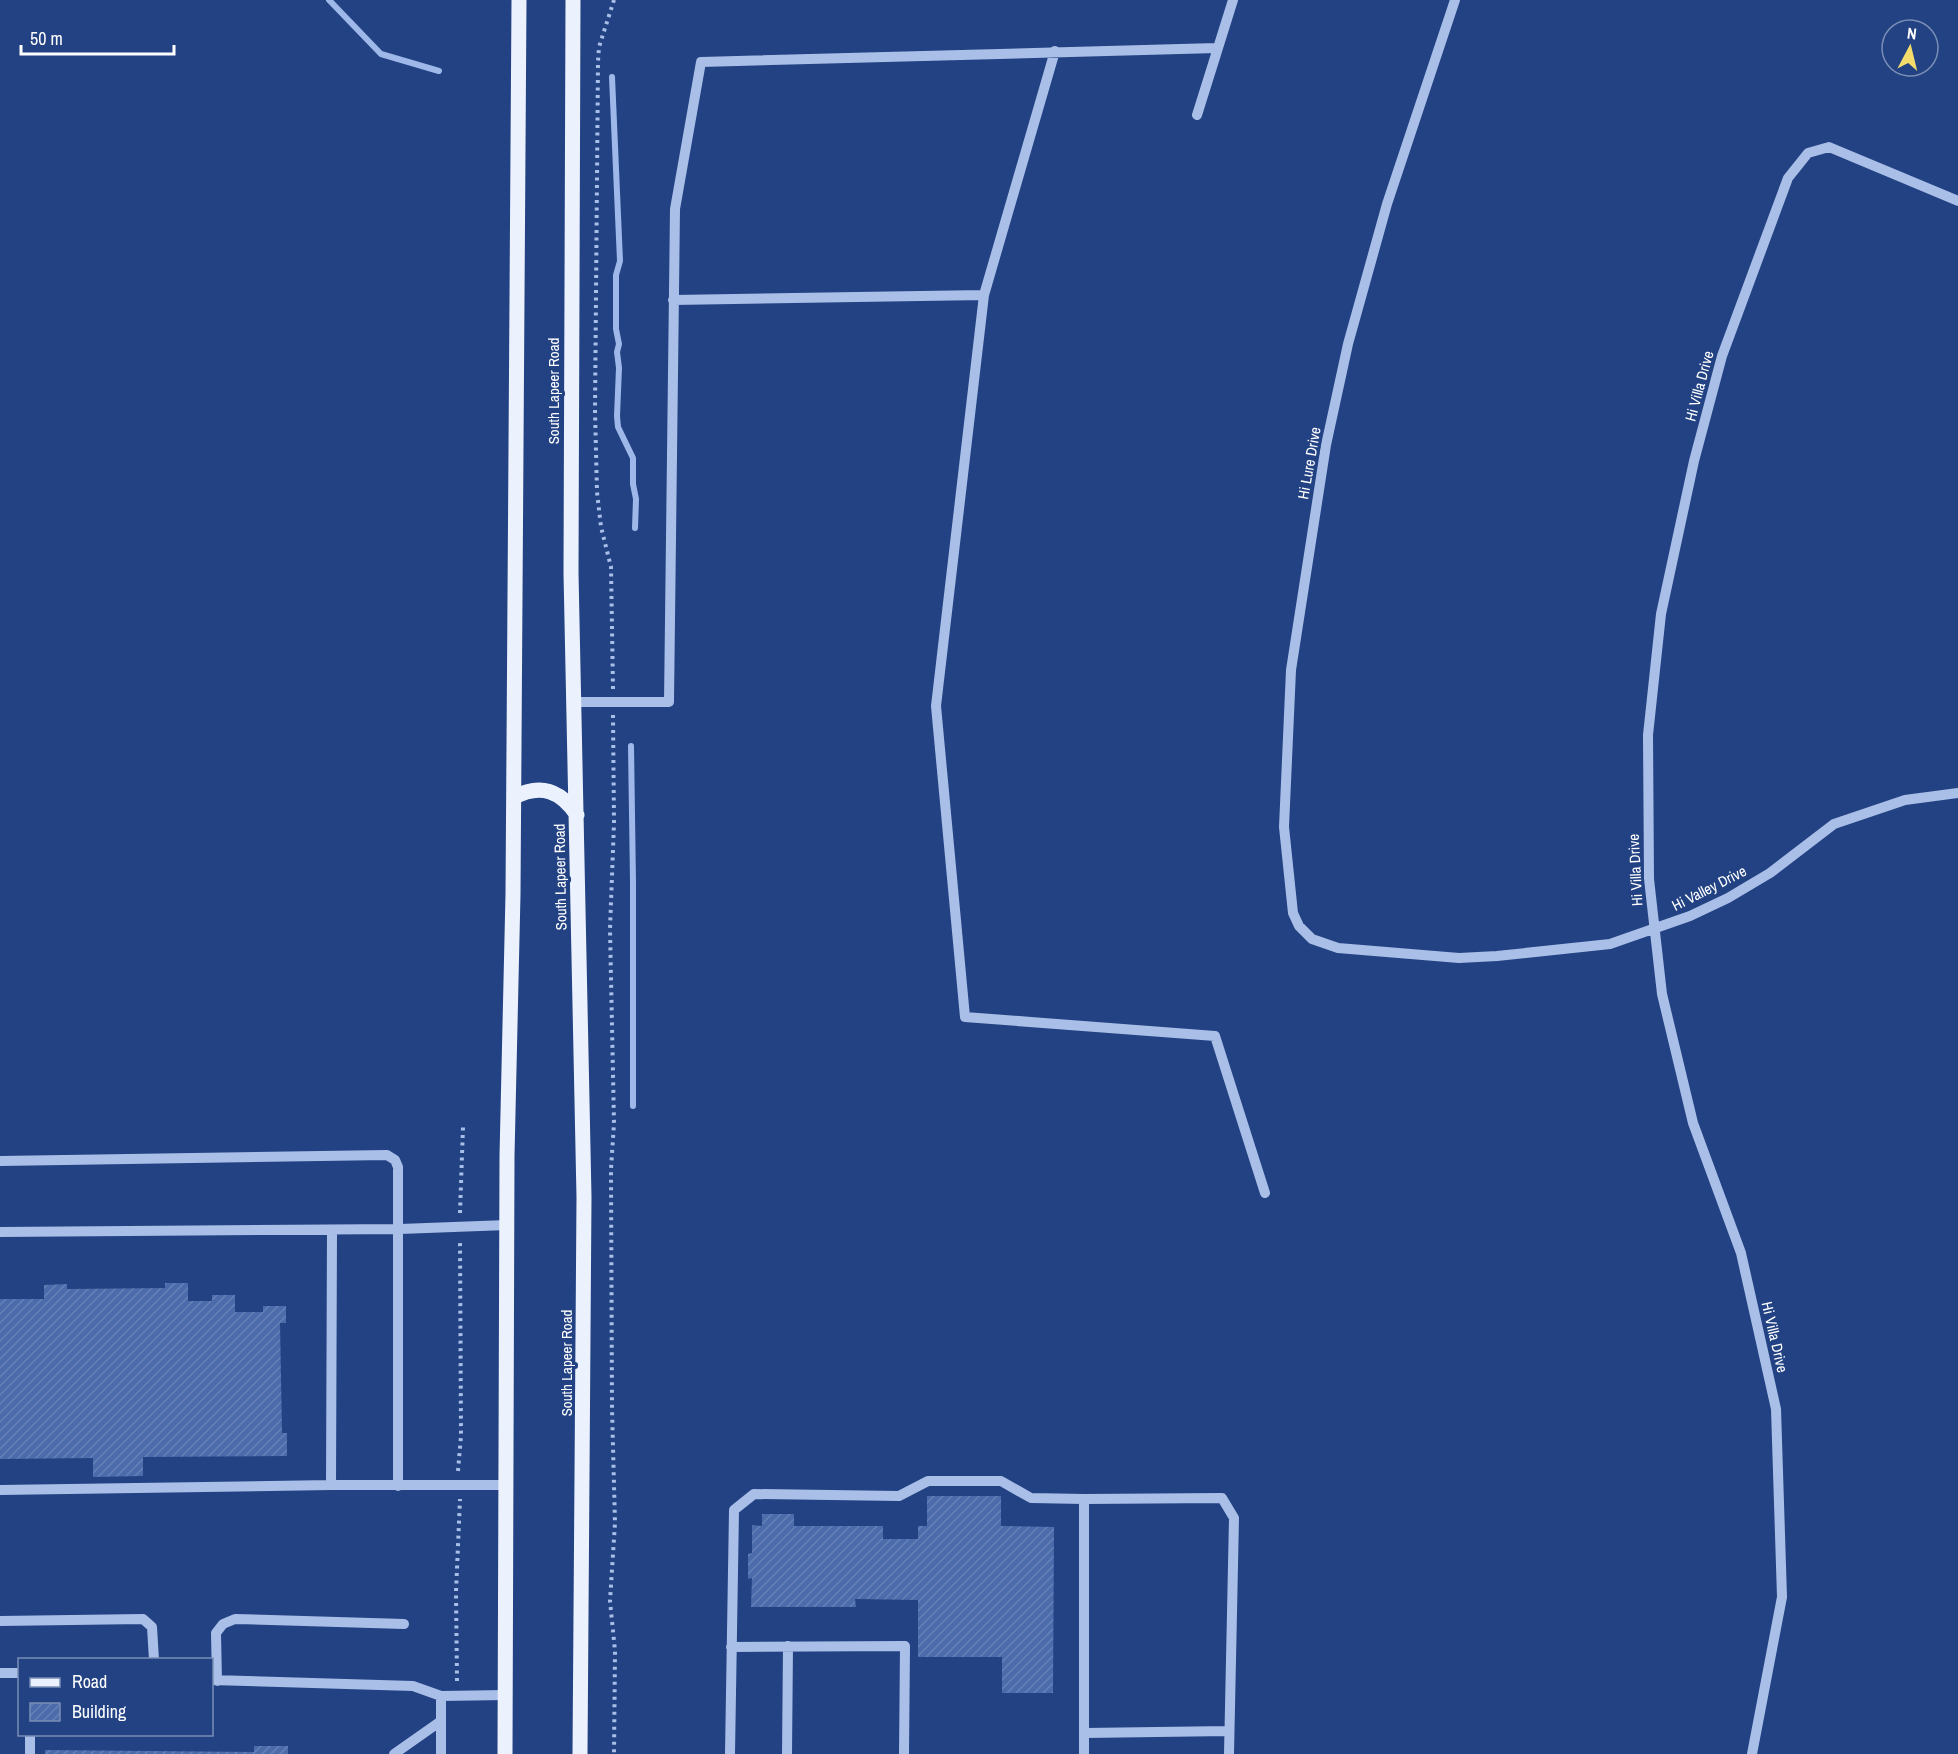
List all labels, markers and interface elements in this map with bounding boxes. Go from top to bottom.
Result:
scale bar [21,18,174,56]
north arrow [1880,18,1940,78]
text: N [1906,22,1918,45]
text: 50 m [30,26,63,51]
street label: South Lapeer Road [543,338,564,444]
street label: Hi Villa Drive [1680,348,1719,424]
street label: Hi Lure Drive [1292,425,1326,501]
street label: South Lapeer Road [549,823,571,931]
street label: Hi Villa Drive [1623,833,1647,907]
street label: Hi Valley Drive [1668,860,1750,916]
street label: Hi Villa Drive [1757,1299,1793,1375]
street label: South Lapeer Road [556,1310,577,1416]
legend [18,1658,213,1736]
text: Road [72,1669,107,1694]
text: Building [72,1699,127,1724]

